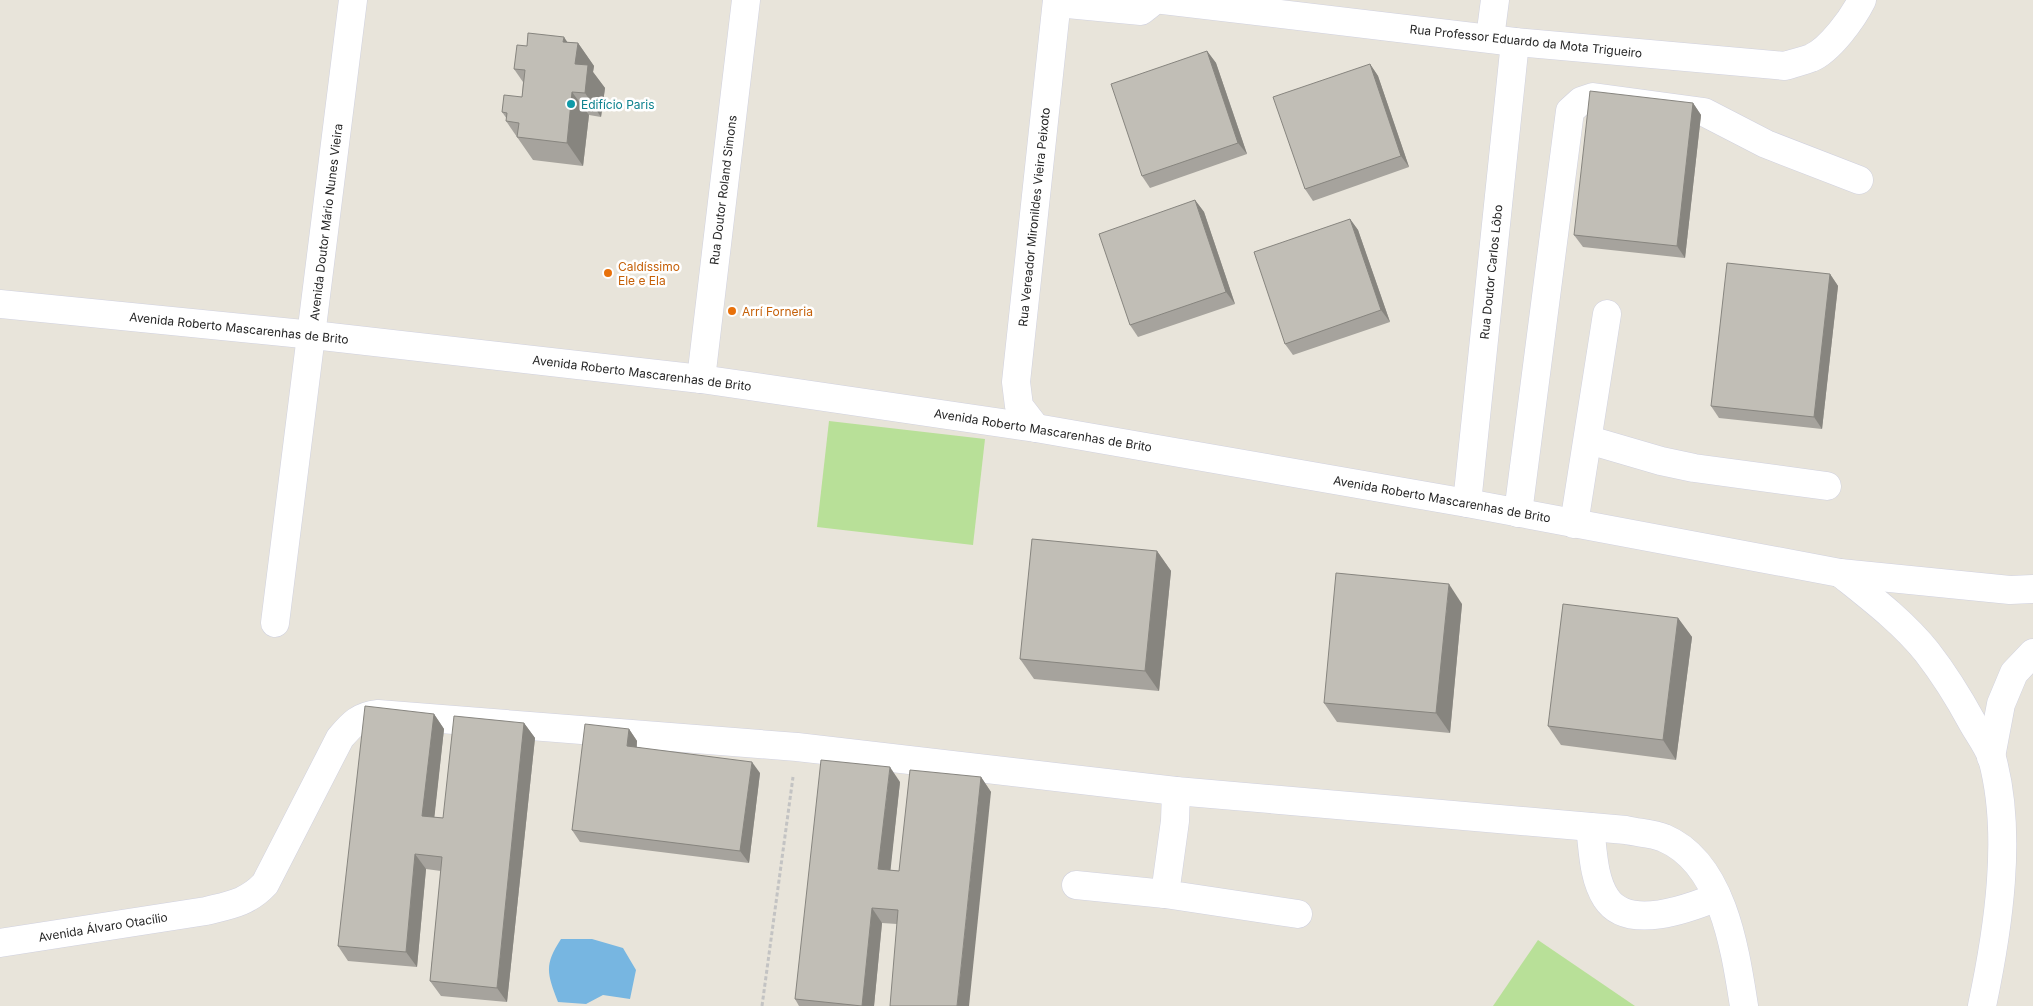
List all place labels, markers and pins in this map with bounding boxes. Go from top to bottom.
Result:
place label: Edifício Paris [581,97,655,112]
marker: Edifício Paris [565,98,577,110]
place label: Caldíssimo Ele e Ela [618,259,680,288]
marker: Caldíssimo Ele e Ela [602,267,614,279]
place label: Arrí Forneria [742,304,813,319]
marker: Arrí Forneria [726,305,738,317]

